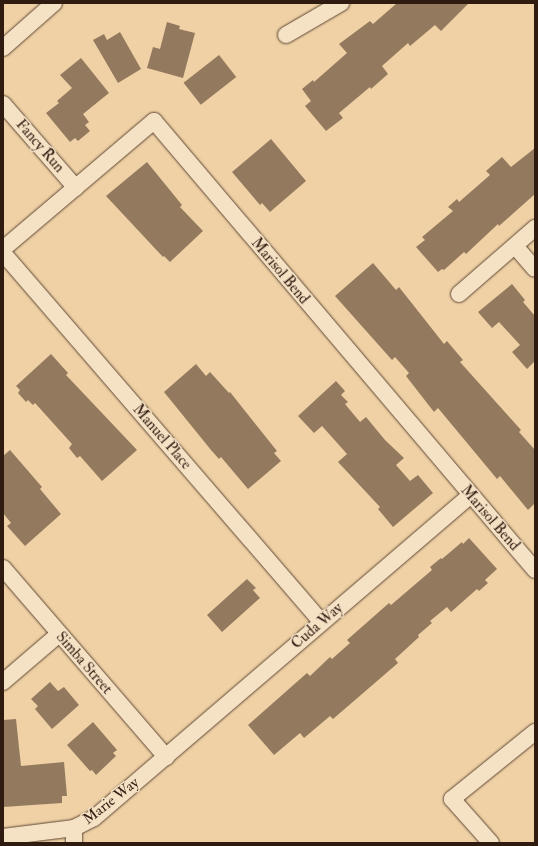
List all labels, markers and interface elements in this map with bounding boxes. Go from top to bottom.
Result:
street label: Fancy Run [12,116,68,176]
street label: Marisol Bend [247,234,313,308]
street label: Manuel Place [129,401,195,473]
street label: Marisol Bend [457,482,523,554]
street label: Cuda Way [288,599,346,653]
street label: Simba Street [52,628,116,698]
street label: Marie Way [79,774,143,828]

